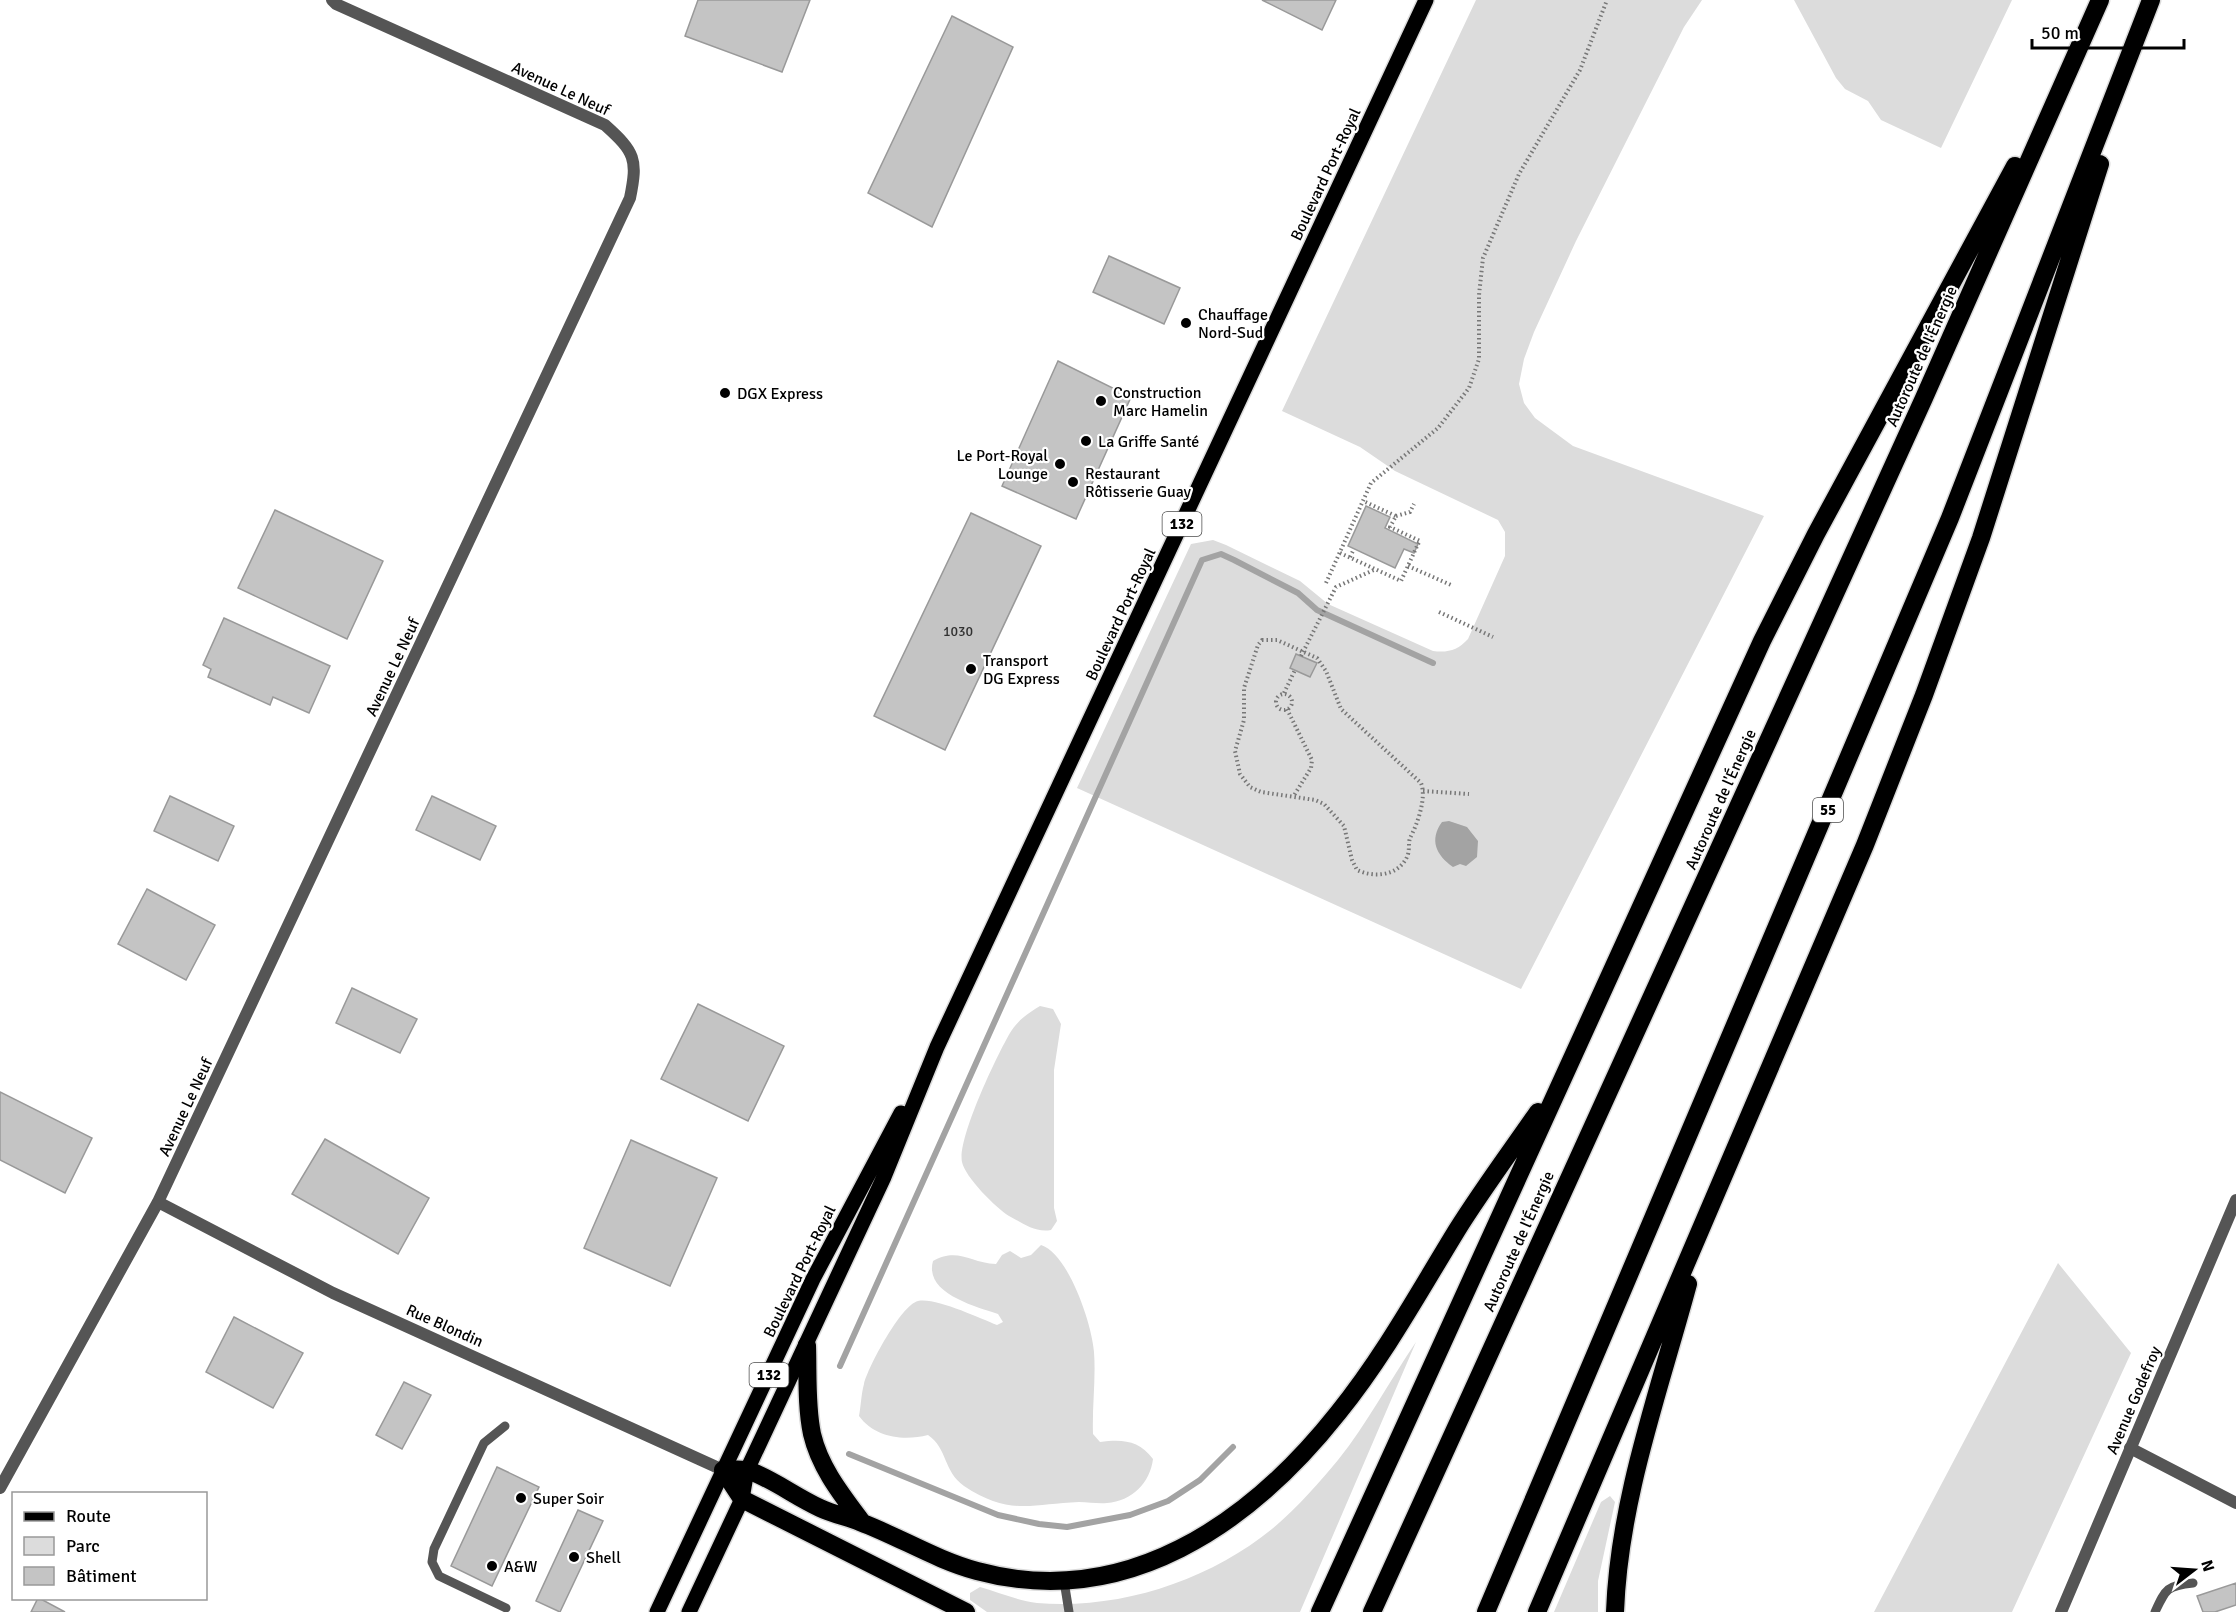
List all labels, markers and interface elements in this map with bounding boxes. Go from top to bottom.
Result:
scale bar [2032,12,2184,50]
text: 50 m [2041,22,2079,44]
street label: Avenue Le Neuf [508,57,613,121]
street label: Boulevard Port-Royal [1286,105,1366,244]
street label: Autoroute de l'Énergie [1882,283,1962,430]
place label: Chauffage Nord-Sud [1198,305,1268,343]
marker: Chauffage Nord-Sud [1179,316,1193,330]
place label: Construction Marc Hamelin [1113,383,1208,421]
place label: DGX Express [737,384,823,404]
marker: DGX Express [718,386,732,400]
marker: Construction Marc Hamelin [1094,394,1108,408]
place label: La Griffe Santé [1098,432,1199,452]
marker: La Griffe Santé [1079,434,1093,448]
place label: Le Port-Royal Lounge [957,446,1048,484]
marker: Le Port-Royal Lounge [1053,457,1067,471]
place label: Restaurant Rôtisserie Guay [1085,464,1192,502]
marker: Restaurant Rôtisserie Guay [1066,475,1080,489]
road number: 132 [1162,512,1202,536]
street label: Boulevard Port-Royal [1081,545,1161,684]
street label: Avenue Le Neuf [361,615,425,720]
house number: 1030 [943,623,973,640]
place label: Transport DG Express [983,651,1060,689]
marker: Transport DG Express [964,662,978,676]
street label: Autoroute de l'Énergie [1681,726,1761,873]
road number: 55 [1813,798,1843,822]
street label: Avenue Le Neuf [154,1055,218,1160]
street label: Autoroute de l'Énergie [1479,1168,1559,1315]
street label: Boulevard Port-Royal [759,1202,841,1341]
street label: Rue Blondin [403,1300,486,1352]
street label: Avenue Godefroy [2102,1343,2166,1457]
road number: 132 [750,1363,788,1387]
place label: Super Soir [533,1489,604,1509]
marker: Super Soir [514,1491,528,1505]
legend [12,1492,207,1600]
text: Route [66,1505,111,1527]
text: Parc [66,1535,100,1557]
north arrow [2164,1540,2224,1600]
place label: Shell [586,1548,621,1568]
marker: Shell [567,1550,581,1564]
place label: A&W [504,1557,538,1577]
text: N [2196,1558,2219,1574]
marker: A&W [485,1559,499,1573]
text: Bâtiment [66,1565,137,1587]

